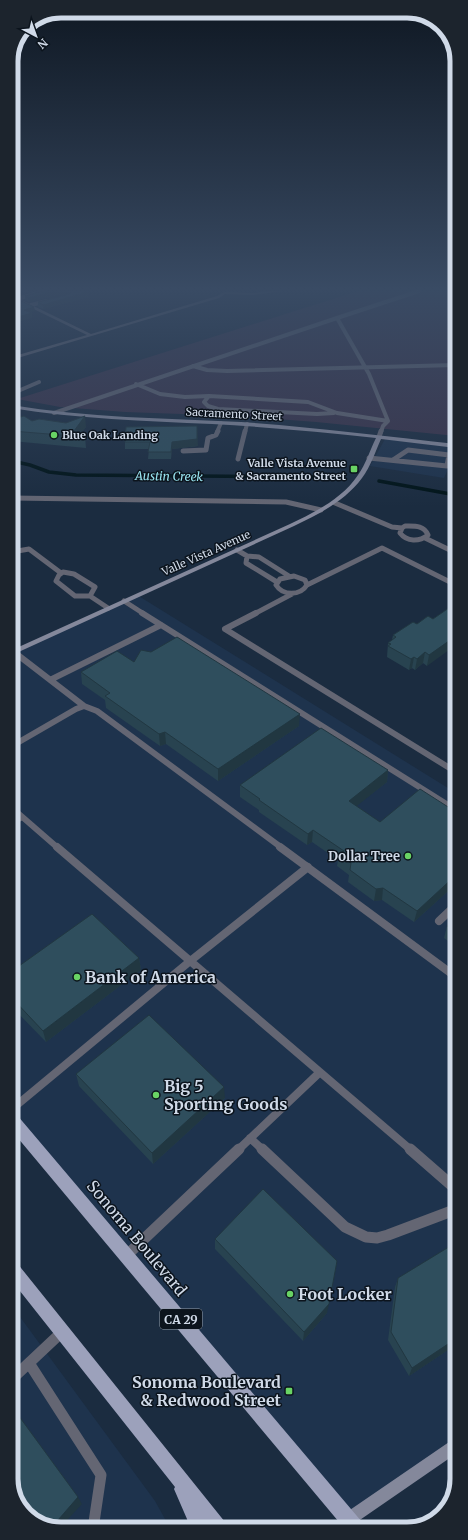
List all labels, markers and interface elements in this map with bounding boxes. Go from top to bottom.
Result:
north arrow [16,16,56,56]
text: N [34,35,50,52]
street label: Sacramento Street [185,404,284,424]
place label: Blue Oak Landing [62,428,158,442]
marker: Blue Oak Landing [49,430,59,440]
place label: Valle Vista Avenue & Sacramento Street [235,456,347,483]
marker: Valle Vista Avenue & Sacramento Street [349,464,359,474]
water label: Austin Creek [134,468,204,484]
street label: Valle Vista Avenue [159,527,253,579]
place label: Dollar Tree [328,848,400,865]
marker: Dollar Tree [403,851,413,861]
place label: Bank of America [85,967,216,987]
marker: Bank of America [72,972,82,982]
place label: Big 5 Sporting Goods [164,1076,287,1114]
marker: Big 5 Sporting Goods [151,1090,161,1100]
street label: Sonoma Boulevard [83,1176,191,1300]
place label: Foot Locker [298,1284,392,1304]
marker: Foot Locker [285,1289,295,1299]
road number: CA 29 [160,1309,202,1329]
place label: Sonoma Boulevard & Redwood Street [132,1372,282,1410]
marker: Sonoma Boulevard & Redwood Street [284,1386,294,1396]

